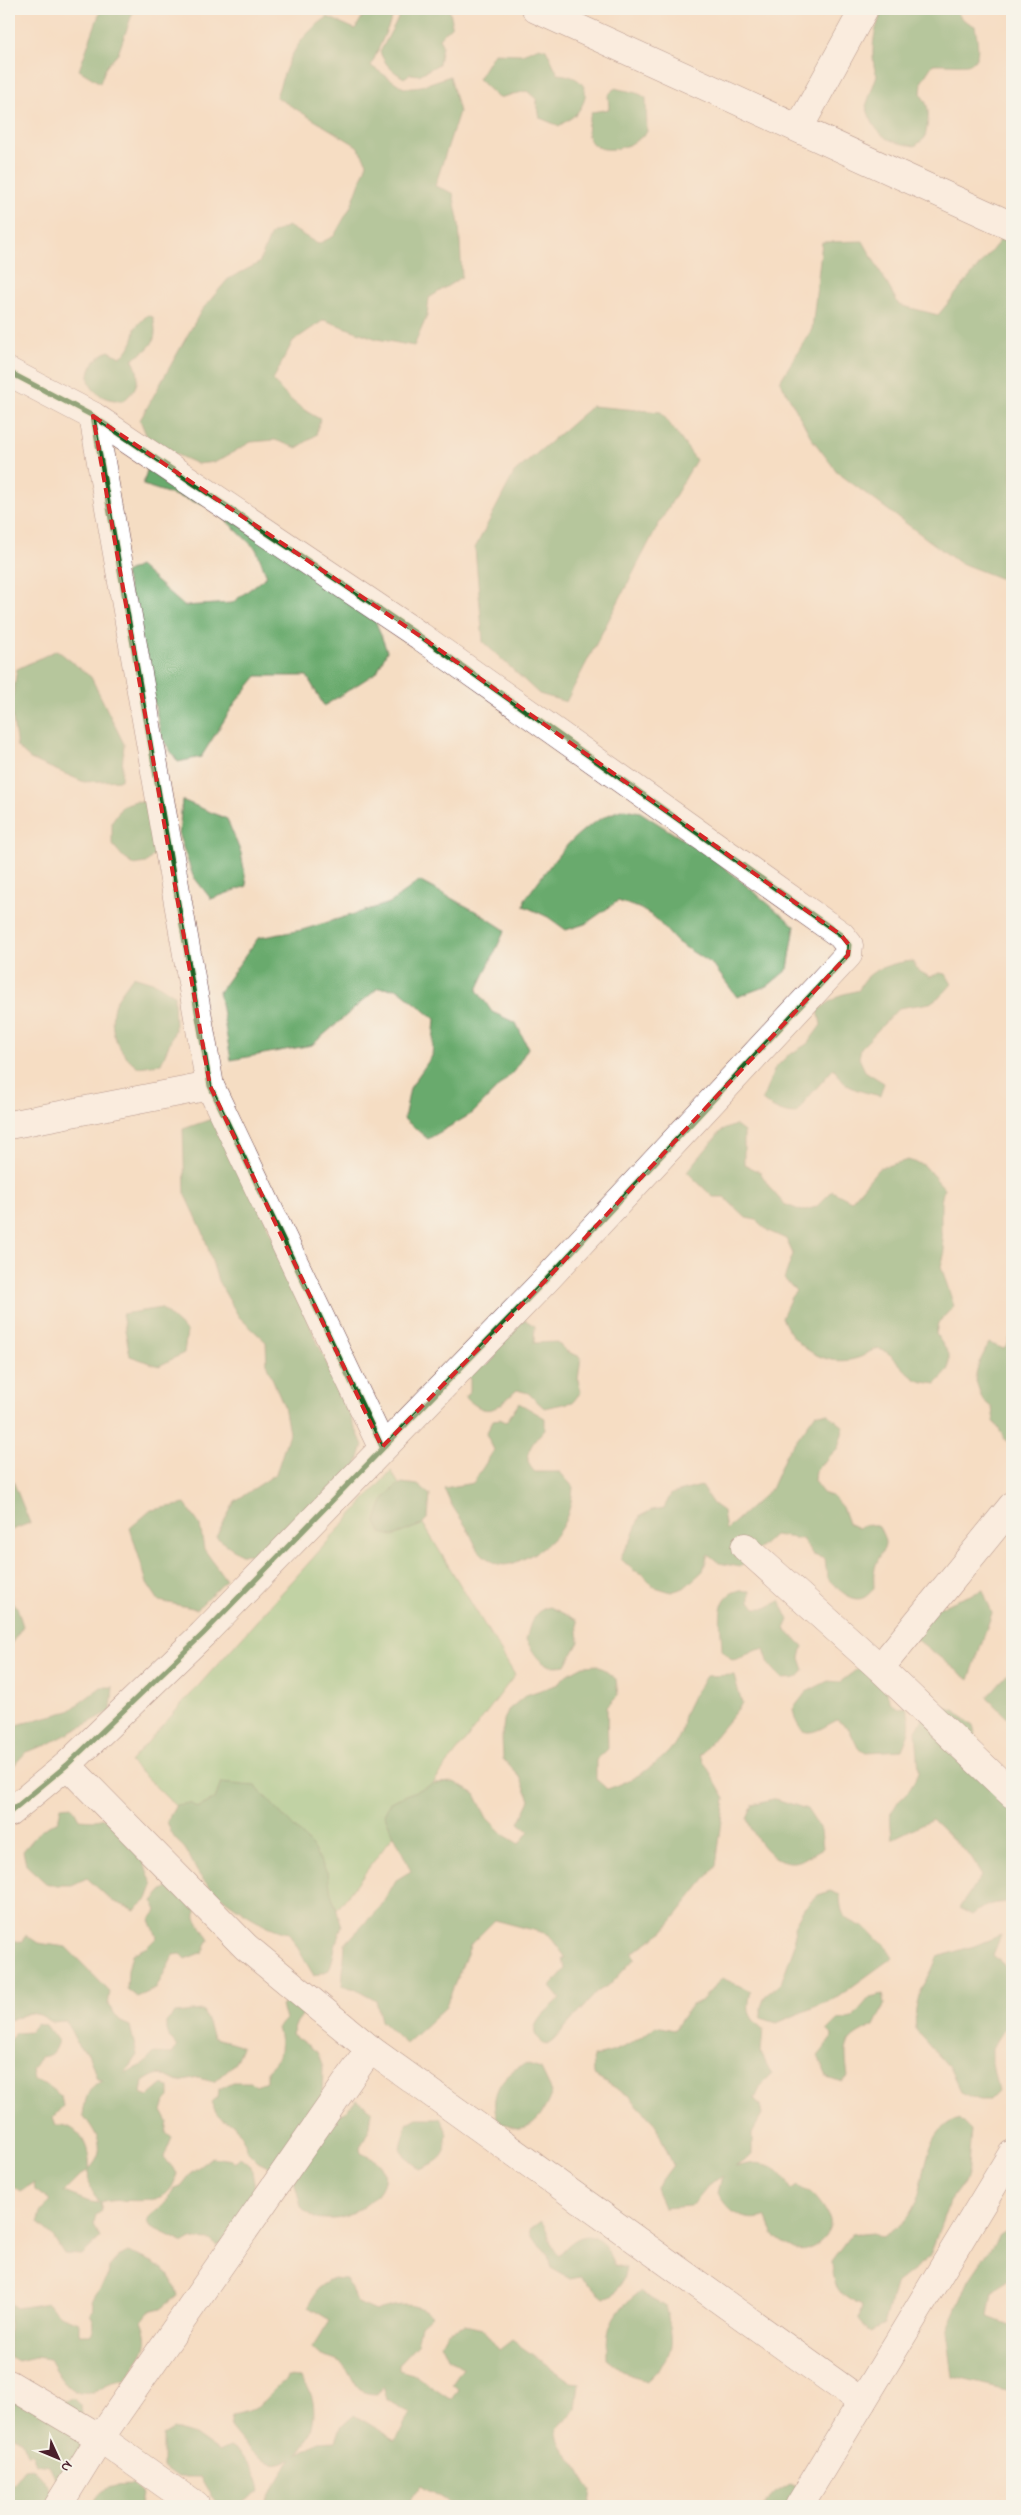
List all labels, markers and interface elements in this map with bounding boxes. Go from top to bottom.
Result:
north arrow [32,2432,82,2482]
text: N [55,2455,77,2477]

